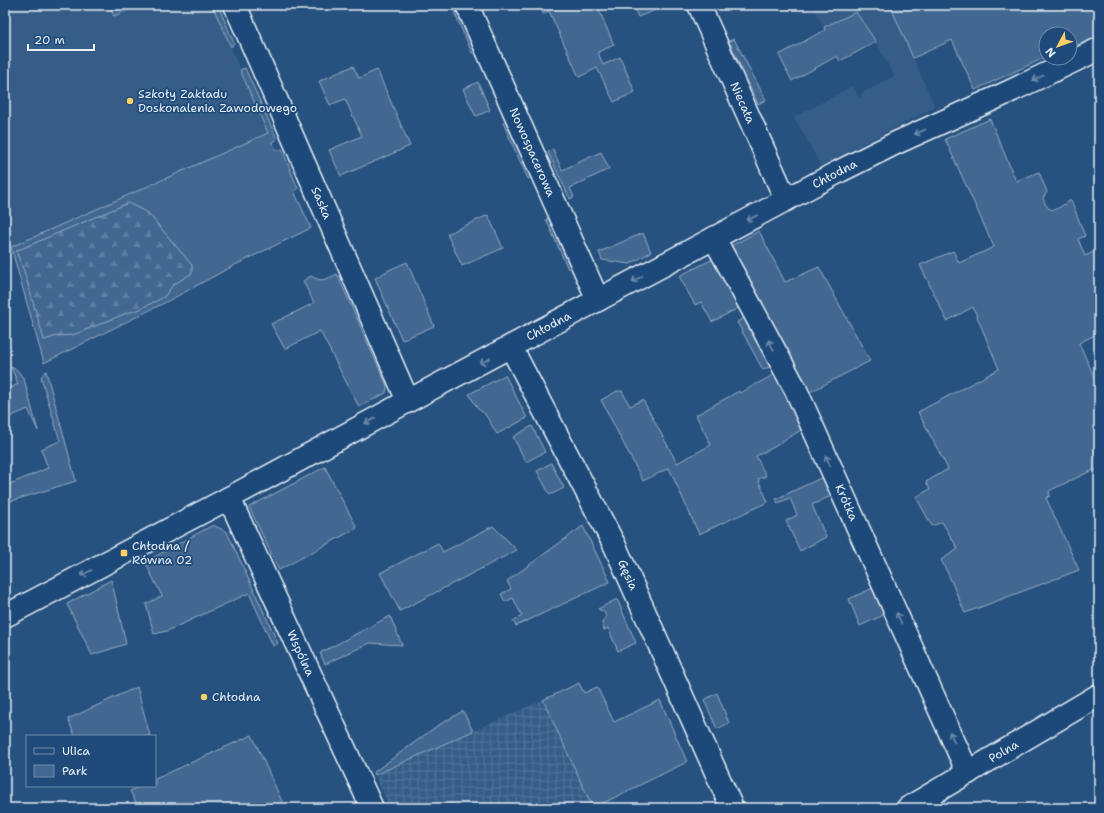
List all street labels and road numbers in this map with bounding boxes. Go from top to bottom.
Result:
street label: Niecała [726,79,759,127]
street label: Nowospacerowa [506,105,559,200]
street label: Chłodna [809,156,860,192]
street label: Saska [307,184,336,222]
street label: Chłodna [523,307,574,345]
street label: Krótka [831,482,862,524]
street label: Gęsia [614,557,642,593]
street label: Wspólna [283,628,318,679]
street label: Polna [986,736,1022,767]

